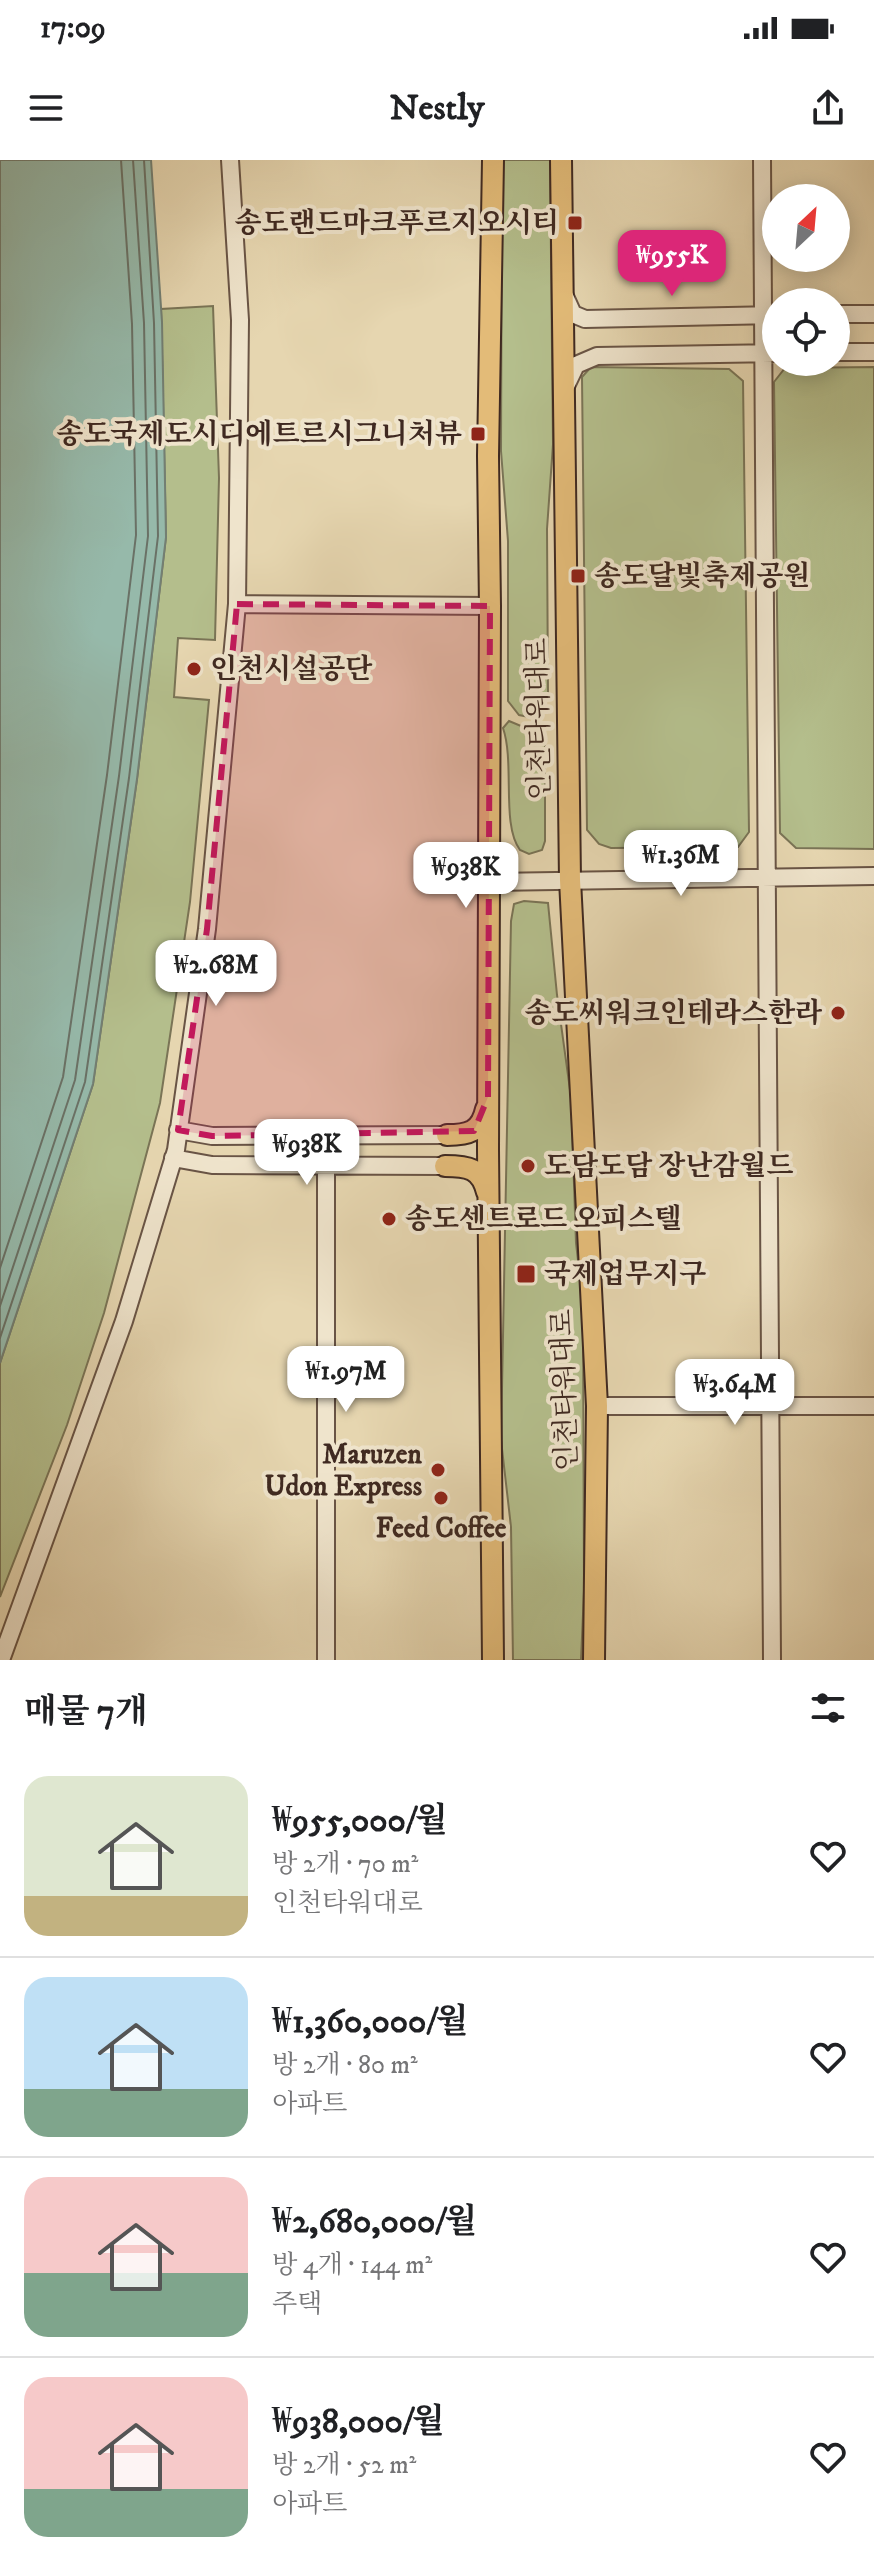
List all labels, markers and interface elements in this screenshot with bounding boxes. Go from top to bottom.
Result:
text: 17:09 [40,10,106,47]
icon: menu [24,86,68,130]
text: Nestly [390,86,484,131]
icon: share [806,86,850,130]
north arrow [762,184,850,272]
map controls [762,184,850,376]
place label: 송도랜드마크푸르지오시티 [234,206,559,241]
marker: 송도랜드마크푸르지오시티 [566,214,584,232]
pin: ₩955K [616,230,728,298]
text: ₩955K [636,239,708,272]
button: locate [762,288,850,376]
place label: 송도국제도시디에트르시그니처뷰 [56,417,462,452]
marker: 송도국제도시디에트르시그니처뷰 [469,425,487,443]
place label: 송도달빛축제공원 [594,559,810,594]
marker: 송도달빛축제공원 [569,567,587,585]
street label: 인천타워대로 [520,638,558,800]
place label: 인천시설공단 [210,652,373,687]
marker: 인천시설공단 [185,660,203,678]
pin: ₩1.36M [616,830,746,898]
text: ₩1.36M [642,839,720,872]
pin: ₩938K [410,842,522,910]
text: ₩938K [431,851,501,884]
pin: ₩2.68M [151,940,281,1008]
text: ₩2.68M [174,949,258,982]
place label: 송도씨워크인테라스한라 [524,996,823,1031]
marker: 송도씨워크인테라스한라 [829,1004,847,1022]
pin: ₩938K [251,1119,363,1187]
text: ₩938K [272,1128,342,1161]
place label: 도담도담 장난감월드 [544,1149,793,1184]
marker: 도담도담 장난감월드 [519,1157,537,1175]
place label: 송도센트로드 오피스텔 [405,1202,681,1237]
marker: 송도센트로드 오피스텔 [380,1210,398,1228]
place label: 국제업무지구 [544,1257,706,1292]
marker: 국제업무지구 [515,1263,537,1285]
street label: 인천타워대로 [545,1308,585,1472]
pin: ₩1.97M [281,1346,411,1414]
text: ₩1.97M [305,1355,387,1388]
pin: ₩3.64M [670,1359,800,1427]
text: ₩3.64M [693,1368,777,1401]
place label: Maruzen Udon Express [265,1437,423,1504]
marker: Maruzen Udon Express [429,1461,447,1479]
marker: Feed Coffee [432,1489,450,1507]
place label: Feed Coffee [376,1511,507,1546]
icon: filters [806,1686,850,1730]
text: 매물 7개 [24,1691,148,1733]
text: ₩955,000/월 [272,1800,448,1842]
icon: home [88,1808,184,1904]
icon: heart [806,1834,850,1878]
text: 방 2개 · 70 m² [272,1848,418,1881]
text: 인천타워대로 [272,1887,423,1920]
text: ₩1,360,000/월 [272,2001,469,2043]
icon: home [88,2009,184,2105]
icon: heart [806,2035,850,2079]
text: 방 2개 · 80 m² [272,2049,418,2082]
text: 아파트 [272,2088,347,2121]
text: ₩2,680,000/월 [272,2201,477,2243]
icon: home [88,2209,184,2305]
icon: heart [806,2235,850,2279]
text: 방 4개 · 144 m² [272,2249,432,2282]
text: 주택 [272,2288,322,2321]
text: ₩938,000/월 [272,2401,445,2443]
icon: home [88,2409,184,2505]
icon: heart [806,2435,850,2479]
text: 방 2개 · 52 m² [272,2449,416,2482]
text: 아파트 [272,2488,347,2521]

